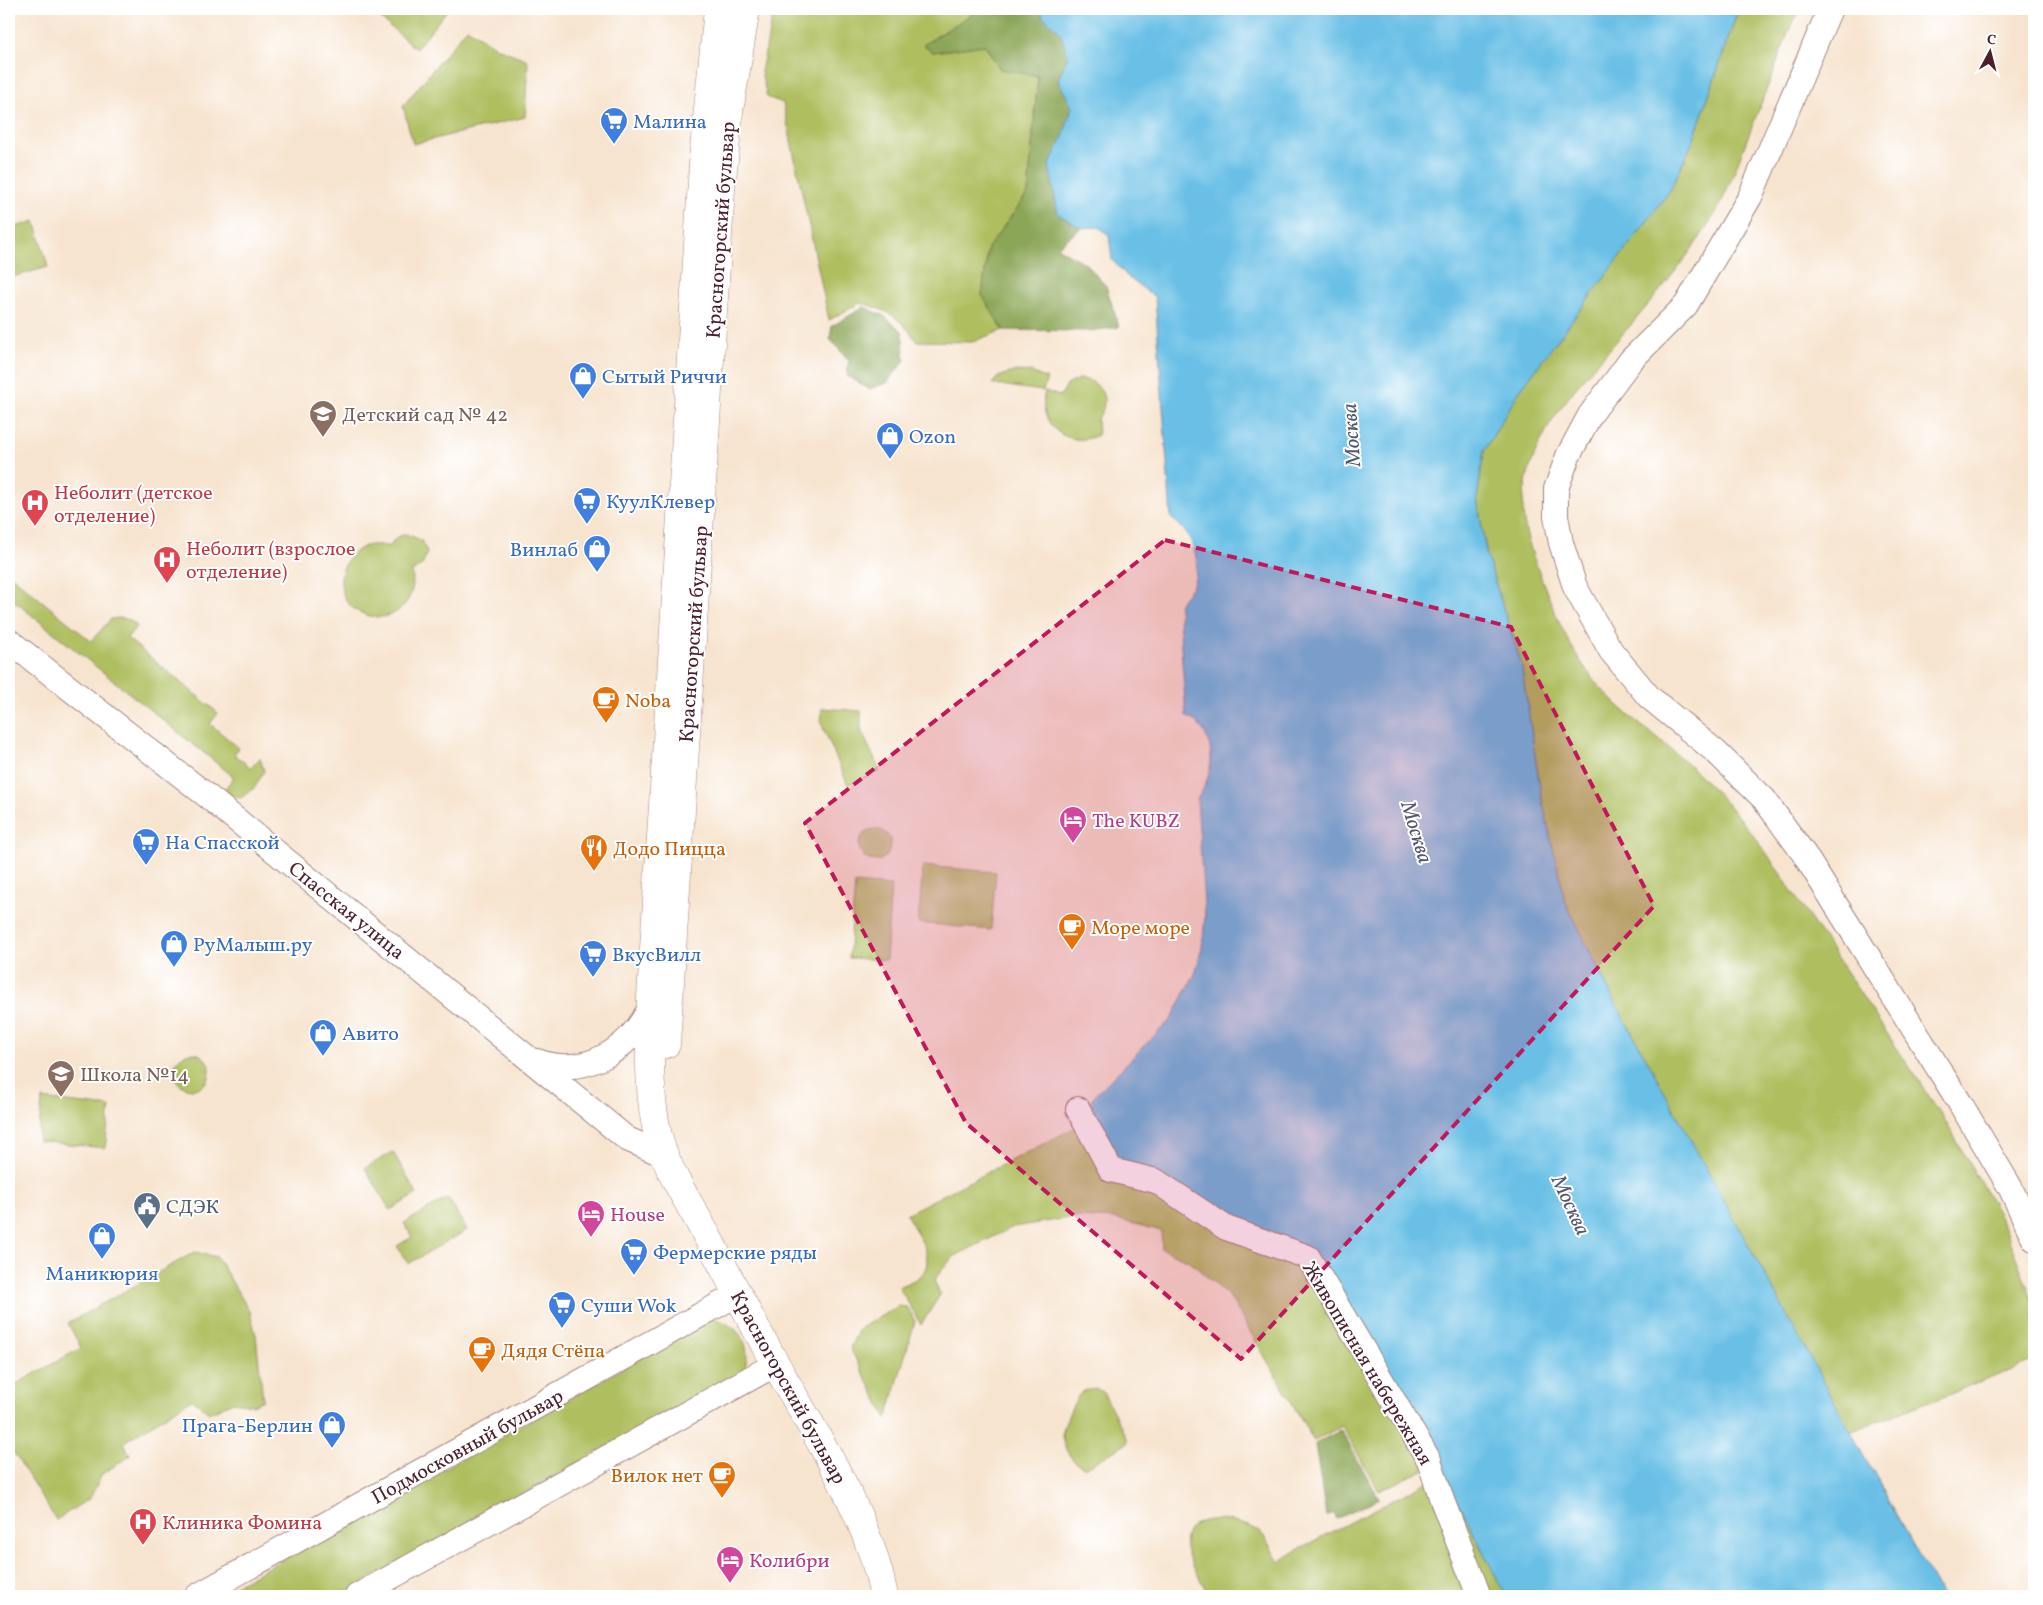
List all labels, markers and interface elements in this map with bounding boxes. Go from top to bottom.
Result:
north arrow [1966,28,2016,78]
text: С [1986,31,1997,51]
supermarket icon: Малина [599,106,629,145]
place label: Малина [633,109,707,137]
street label: Красногорский бульвар [700,121,744,340]
shop icon: Сытый Риччи [568,361,598,400]
place label: Сытый Риччи [602,364,727,392]
school or university icon: Детский сад № 42 [308,399,338,438]
place label: Детский сад № 42 [342,402,508,430]
water label: Москва [1336,402,1369,469]
shop icon: Ozon [875,421,905,460]
place label: Ozon [909,424,956,452]
place label: Неболит (детское отделение) [54,480,213,531]
supermarket icon: КуулКлевер [572,486,602,525]
hospital icon: Неболит (детское отделение) [20,488,50,527]
place label: КуулКлевер [606,489,715,517]
street label: Красногорский бульвар [673,525,717,744]
shop icon: Винлаб [582,534,612,573]
place label: Неболит (взрослое отделение) [186,536,355,587]
place label: Винлаб [510,537,578,565]
hospital icon: Неболит (взрослое отделение) [152,545,182,584]
cafe icon: Noba [591,685,621,724]
place label: Noba [625,688,671,716]
water label: Москва [1392,797,1439,867]
hotel icon: The KUBZ [1058,805,1088,844]
place label: The KUBZ [1092,808,1180,836]
supermarket icon: На Спасской [131,827,161,866]
place label: На Спасской [165,830,280,858]
restaurant icon: Додо Пицца [579,833,609,872]
place label: Додо Пицца [613,836,726,864]
street label: Спасская улица [281,856,410,967]
cafe icon: Море море [1057,912,1087,951]
place label: Море море [1091,915,1190,943]
shop icon: РуМалыш.ру [159,929,189,968]
place label: РуМалыш.ру [193,932,313,960]
supermarket icon: ВкусВилл [578,939,608,978]
place label: ВкусВилл [612,942,701,970]
shop icon: Авито [308,1018,338,1057]
place label: Авито [342,1021,399,1049]
school or university icon: Школа №14 [46,1059,76,1098]
place label: Школа №14 [80,1062,189,1090]
water label: Москва [1543,1170,1596,1241]
public building icon: СДЭК [132,1191,162,1230]
place label: СДЭК [166,1194,219,1222]
hotel icon: House [576,1199,606,1238]
place label: House [610,1202,665,1230]
shop icon: Маникюрия [87,1221,117,1260]
supermarket icon: Фермерские ряды [619,1237,649,1276]
place label: Фермерские ряды [653,1240,817,1268]
street label: Живописная набережная [1294,1257,1438,1471]
place label: Маникюрия [46,1261,158,1289]
street label: Красногорский бульвар [722,1286,852,1490]
supermarket icon: Суши Wok [547,1290,577,1329]
place label: Суши Wok [581,1293,677,1321]
cafe icon: Дядя Стёпа [467,1335,497,1374]
place label: Дядя Стёпа [501,1338,605,1366]
street label: Подмосковный бульвар [367,1383,569,1512]
shop icon: Прага-Берлин [317,1410,347,1449]
place label: Прага-Берлин [182,1413,313,1441]
cafe icon: Вилок нет [707,1460,737,1499]
place label: Вилок нет [611,1463,703,1491]
hospital icon: Клиника Фомина [128,1507,158,1546]
place label: Клиника Фомина [162,1510,322,1538]
hotel icon: Колибри [715,1545,745,1584]
place label: Колибри [749,1548,830,1576]

